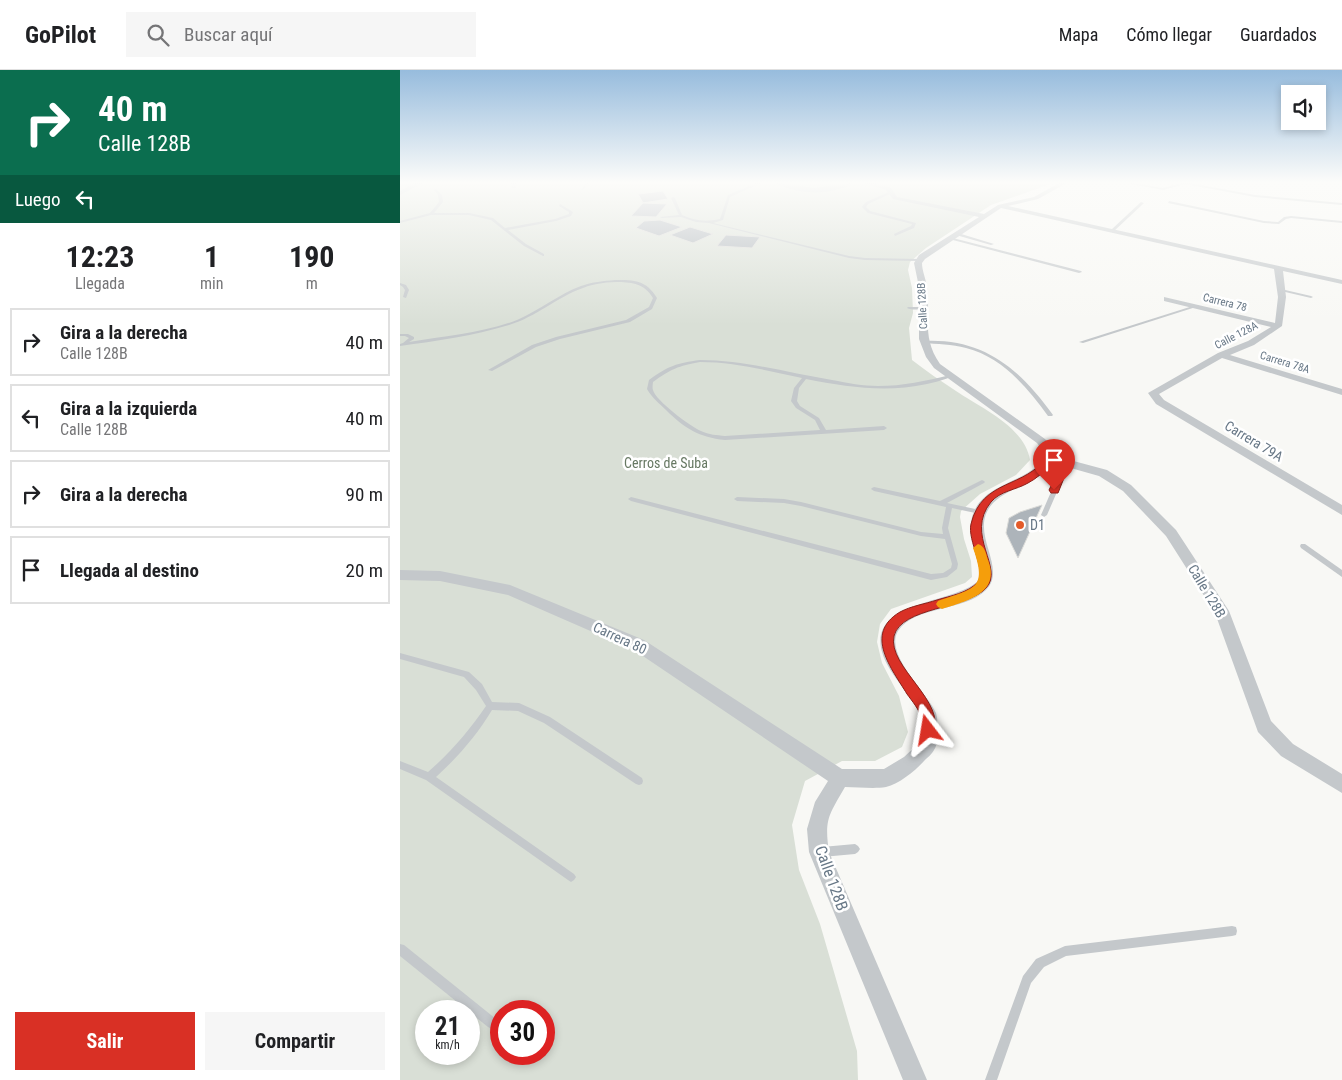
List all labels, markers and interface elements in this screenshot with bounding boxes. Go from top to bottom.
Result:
search box [126,12,476,57]
text: GoPilot [25,21,96,49]
icon: search [144,21,172,49]
text: Buscar aquí [184,23,273,46]
text: Mapa [1059,24,1098,45]
text: Cómo llegar [1126,24,1212,45]
text: Guardados [1240,24,1317,45]
map controls [1281,85,1326,130]
button: sound [1281,85,1326,130]
text: 40 m [98,89,167,130]
icon: right [15,90,80,155]
text: Calle 128B [98,131,191,156]
icon: left [71,185,99,213]
text: Luego [15,188,61,211]
text: 12:23 [66,239,134,274]
text: 1 [204,239,219,274]
text: 190 [289,239,334,274]
text: Llegada [75,274,125,293]
text: min [200,274,223,293]
text: m [306,274,318,293]
street label: Calle 128B [915,282,930,330]
street label: Carrera 78 [1201,291,1248,314]
street label: Calle 128A [1212,319,1261,352]
text: Gira a la derecha [60,321,187,344]
icon: right [17,328,45,356]
text: 40 m [346,331,383,354]
text: Calle 128B [60,344,128,363]
street label: Carrera 78A [1258,349,1312,376]
text: Gira a la izquierda [60,397,197,420]
icon: left [17,404,45,432]
text: 40 m [346,407,383,430]
street label: Carrera 79A [1222,417,1286,465]
text: Calle 128B [60,420,128,439]
pin [1033,439,1075,490]
icon: arrive [1040,446,1068,474]
park label: Cerros de Suba [624,455,708,471]
icon: right [17,480,45,508]
text: Gira a la derecha [60,483,187,506]
text: 90 m [346,483,383,506]
place label: D1 [1030,517,1045,533]
marker: D1 [1014,519,1026,531]
icon: arrive [17,556,45,584]
text: Llegada al destino [60,559,199,582]
text: 20 m [346,559,383,582]
street label: Calle 128B [1185,561,1229,621]
street label: Carrera 80 [591,619,649,657]
position arrow [901,703,953,755]
street label: Calle 128B [811,843,852,913]
speed limit sign: 30 [490,1000,555,1065]
button: Salir [15,1012,195,1070]
button: Compartir [205,1012,385,1070]
text: 21 [435,1012,460,1041]
text: km/h [435,1038,460,1052]

